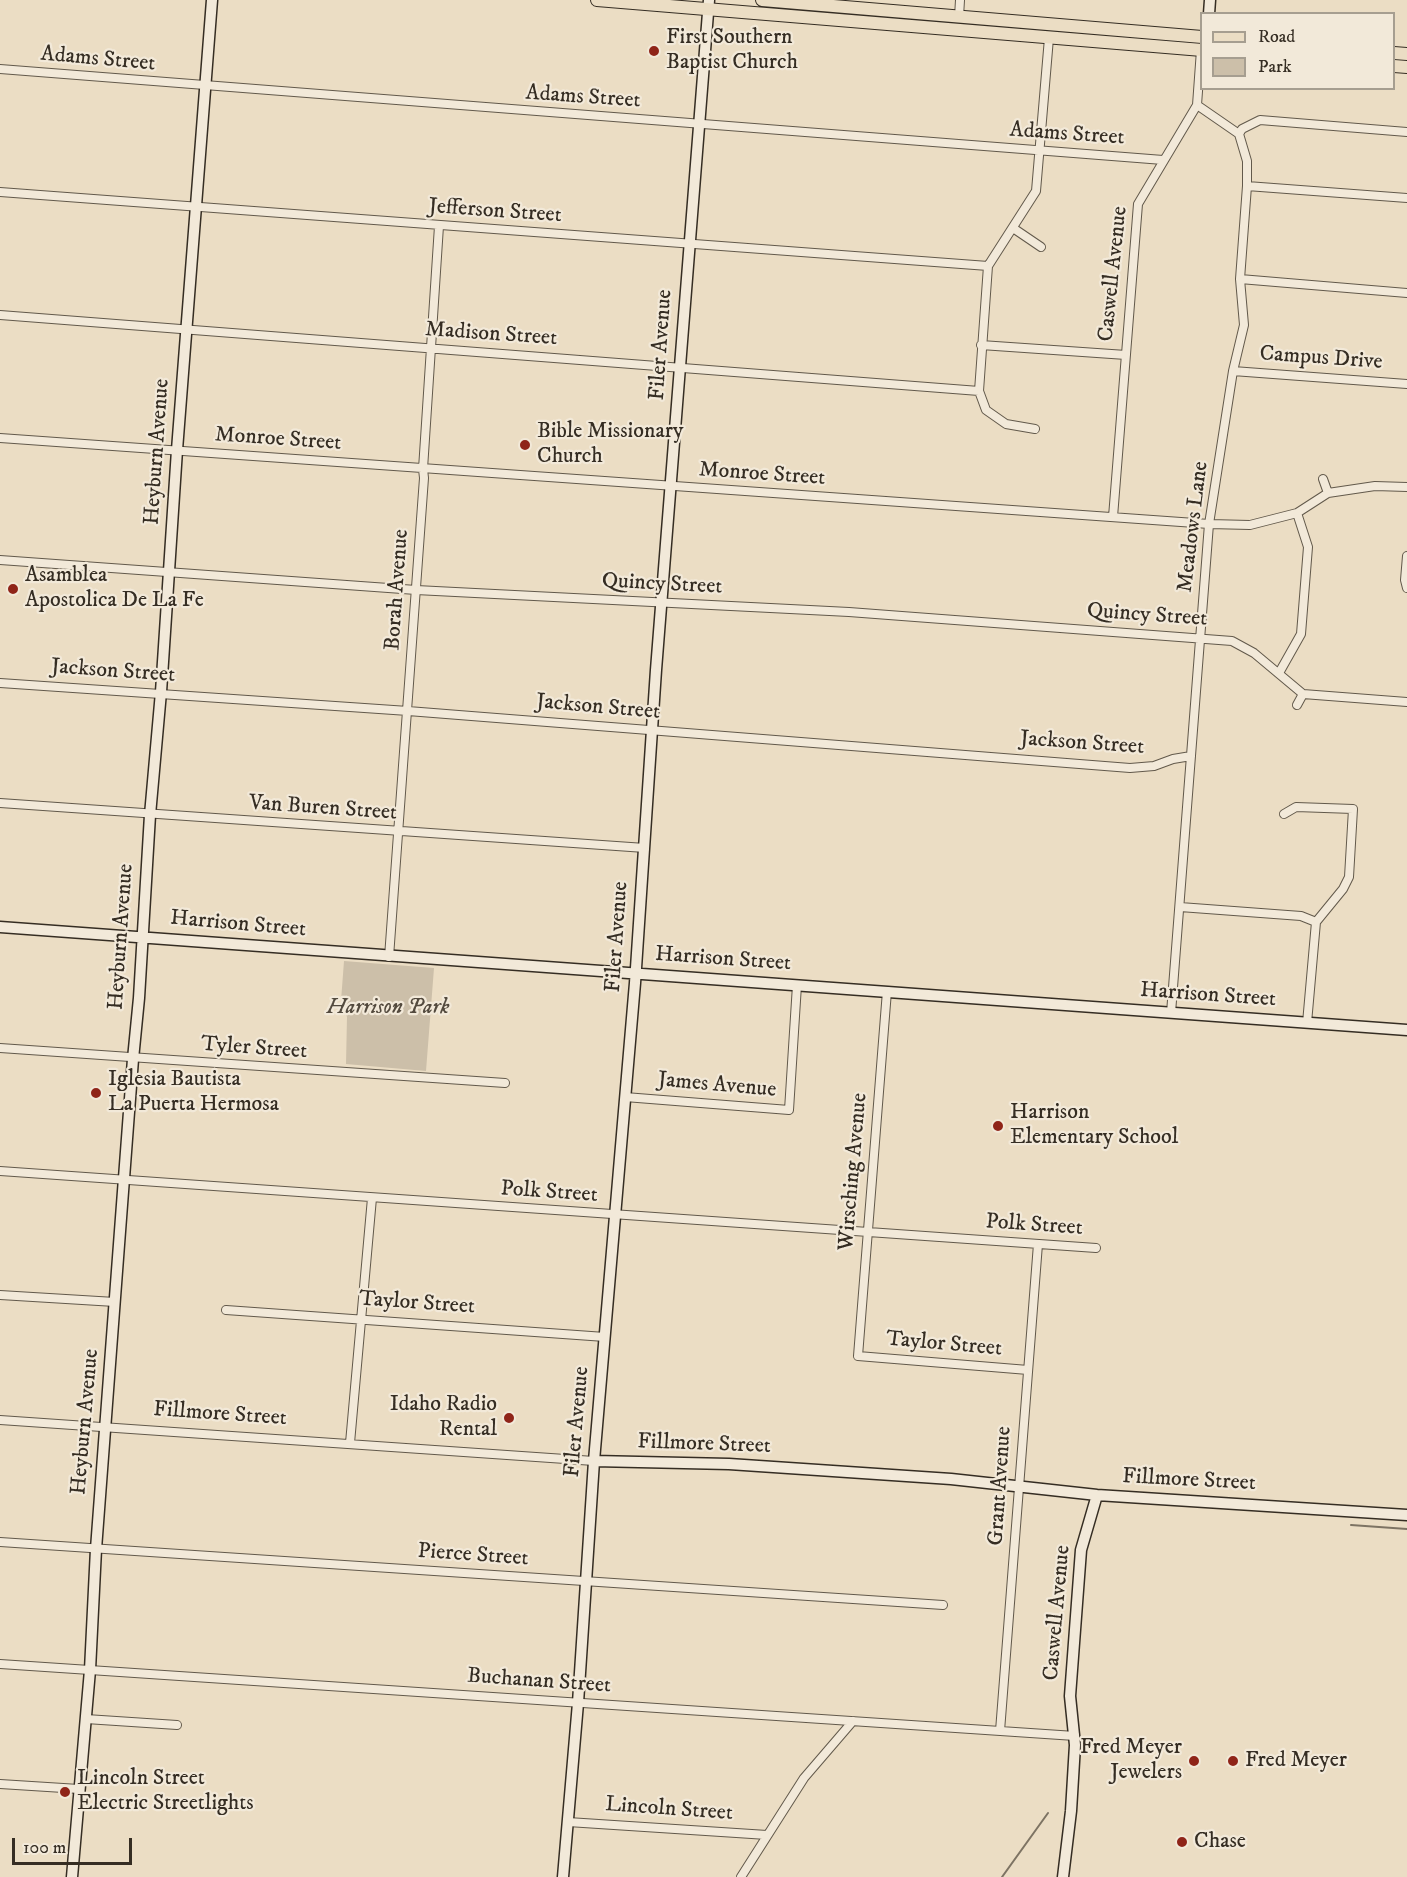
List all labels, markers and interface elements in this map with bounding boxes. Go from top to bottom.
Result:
legend [1200,12,1395,90]
place label: First Southern Baptist Church [666,25,798,76]
text: Road [1258,26,1295,48]
street label: Adams Street [40,42,156,78]
marker: First Southern Baptist Church [647,44,661,58]
text: Park [1258,56,1292,78]
street label: Adams Street [525,81,641,115]
street label: Adams Street [1009,118,1125,152]
street label: Jefferson Street [428,194,562,230]
street label: Caswell Avenue [1094,205,1134,343]
street label: Filer Avenue [645,289,679,401]
street label: Madison Street [424,317,558,353]
street label: Campus Drive [1259,342,1383,376]
street label: Heyburn Avenue [140,378,176,526]
place label: Bible Missionary Church [537,419,683,470]
street label: Monroe Street [214,422,342,458]
marker: Bible Missionary Church [518,438,532,452]
street label: Monroe Street [698,457,826,493]
street label: Meadows Lane [1173,460,1215,594]
street label: Borah Avenue [381,528,415,652]
place label: Asamblea Apostolica De La Fe [25,563,204,614]
street label: Quincy Street [601,569,723,601]
marker: Asamblea Apostolica De La Fe [6,582,20,596]
street label: Quincy Street [1086,599,1208,633]
street label: Jackson Street [50,654,176,690]
street label: Jackson Street [535,689,661,727]
street label: Jackson Street [1019,726,1145,762]
street label: Van Buren Street [248,791,398,827]
street label: Heyburn Avenue [104,863,140,1011]
street label: Filer Avenue [601,881,635,993]
street label: Harrison Street [169,906,307,944]
street label: Harrison Street [654,942,792,978]
street label: Harrison Street [1139,978,1277,1014]
park label: Harrison Park [327,995,449,1021]
street label: Tyler Street [200,1032,308,1066]
place label: Iglesia Bautista La Puerta Hermosa [108,1067,279,1118]
street label: James Avenue [657,1068,777,1104]
marker: Iglesia Bautista La Puerta Hermosa [89,1086,103,1100]
street label: Wirsching Avenue [834,1092,874,1252]
place label: Harrison Elementary School [1010,1100,1178,1152]
marker: Harrison Elementary School [991,1119,1005,1133]
street label: Polk Street [500,1176,598,1210]
street label: Polk Street [985,1209,1083,1243]
street label: Taylor Street [358,1287,476,1321]
street label: Taylor Street [885,1327,1003,1363]
street label: Heyburn Avenue [66,1348,106,1496]
street label: Filer Avenue [560,1365,596,1479]
place label: Idaho Radio Rental [390,1392,497,1444]
street label: Fillmore Street [152,1397,288,1433]
marker: Idaho Radio Rental [502,1411,516,1425]
street label: Grant Avenue [984,1425,1018,1547]
street label: Fillmore Street [637,1429,771,1461]
street label: Fillmore Street [1122,1464,1256,1498]
street label: Pierce Street [417,1539,529,1573]
street label: Caswell Avenue [1039,1544,1077,1682]
street label: Buchanan Street [466,1664,612,1700]
place label: Fred Meyer Jewelers [1080,1735,1182,1786]
place label: Fred Meyer [1245,1748,1347,1774]
marker: Fred Meyer Jewelers [1187,1754,1201,1768]
marker: Fred Meyer [1226,1754,1240,1768]
place label: Lincoln Street Electric Streetlights [77,1766,254,1818]
marker: Lincoln Street Electric Streetlights [58,1785,72,1799]
street label: Lincoln Street [604,1792,734,1828]
scale bar [15,1826,135,1864]
place label: Chase [1194,1829,1246,1855]
marker: Chase [1175,1835,1189,1849]
text: 100 m [23,1837,66,1859]

